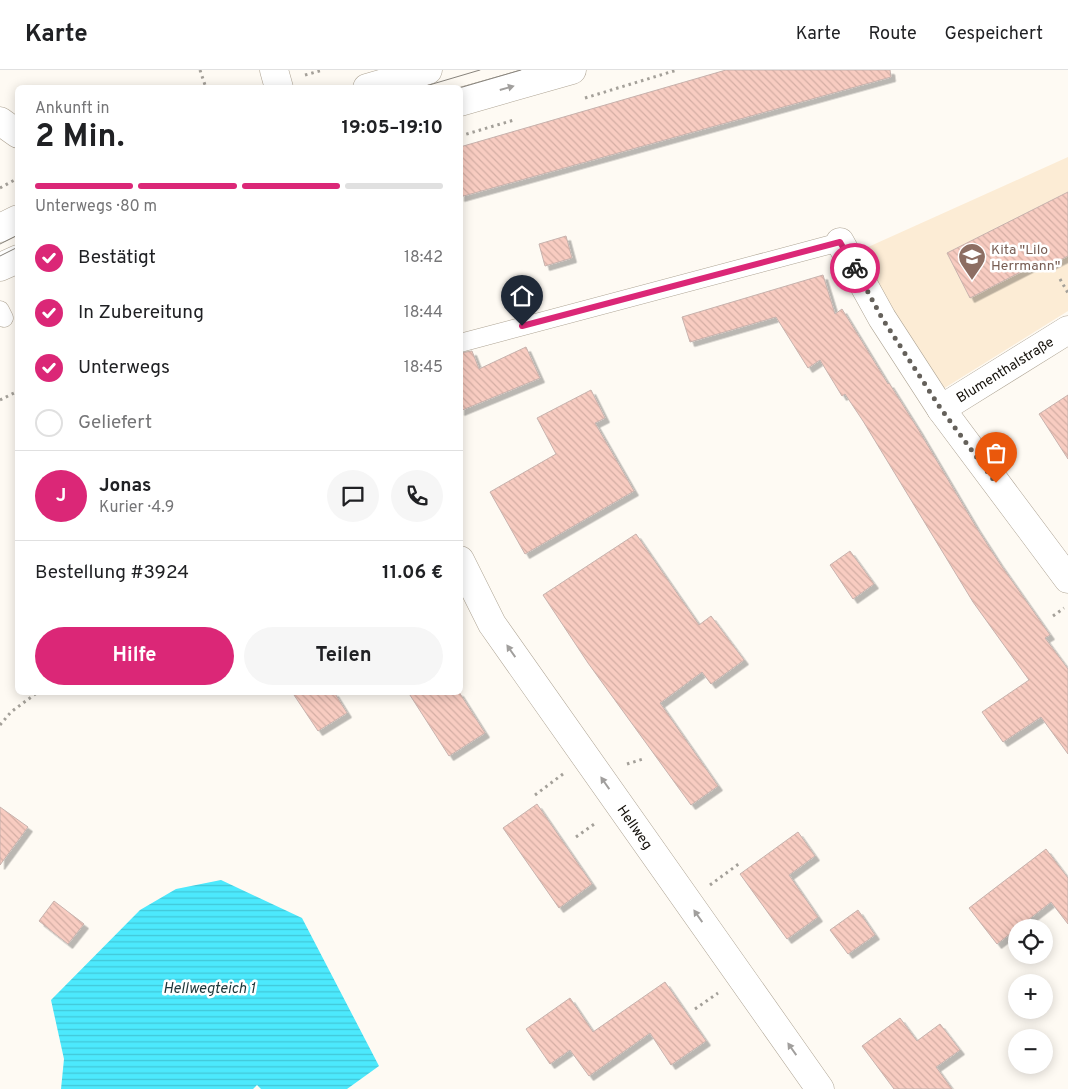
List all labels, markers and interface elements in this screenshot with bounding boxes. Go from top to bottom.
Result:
text: Karte [25,20,88,50]
text: Karte [796,23,841,46]
text: Route [869,23,917,46]
text: Gespeichert [945,23,1043,46]
one-way arrow [499,84,514,92]
text: Ankunft in [35,99,110,119]
text: 19:05–19:10 [342,116,443,140]
text: 2 Min. [35,118,125,158]
text: Unterwegs · 80 m [35,197,157,217]
school or university icon: Kita "Lilo Herrmann" [957,242,987,281]
place label: Kita "Lilo Herrmann" [991,242,1060,275]
courier [830,243,880,293]
icon: check [35,244,63,272]
text: Bestätigt [78,246,156,270]
text: 18:42 [404,248,443,268]
icon: bike [841,254,869,282]
pin [501,275,543,326]
icon: home [508,282,536,310]
icon: check [35,299,63,327]
text: In Zubereitung [78,301,204,325]
text: 18:44 [404,303,443,323]
street label: Blumenthalstraße [954,334,1057,407]
icon: check [35,354,63,382]
text: Unterwegs [78,356,170,380]
text: 18:45 [404,358,443,378]
text: Geliefert [78,411,152,435]
pin [975,432,1017,483]
icon: bag [982,439,1010,467]
button: chat [327,470,379,522]
button: phone [391,470,443,522]
text: Jonas [99,474,151,498]
text: J [56,484,66,508]
text: Kurier · 4.9 [99,498,174,518]
text: Bestellung #3924 [35,561,189,585]
text: 11.06 € [382,561,443,585]
button: Hilfe [35,627,234,685]
button: Teilen [244,627,443,685]
one-way arrow [506,644,516,658]
one-way arrow [600,777,610,790]
street label: Hellweg [613,802,655,853]
one-way arrow [693,910,703,923]
map controls [1008,919,1053,1074]
button: locate [1008,919,1053,964]
button: + [1008,974,1053,1019]
water label: Hellwegteich 1 [163,980,256,999]
button: − [1008,1029,1053,1074]
one-way arrow [787,1042,797,1056]

